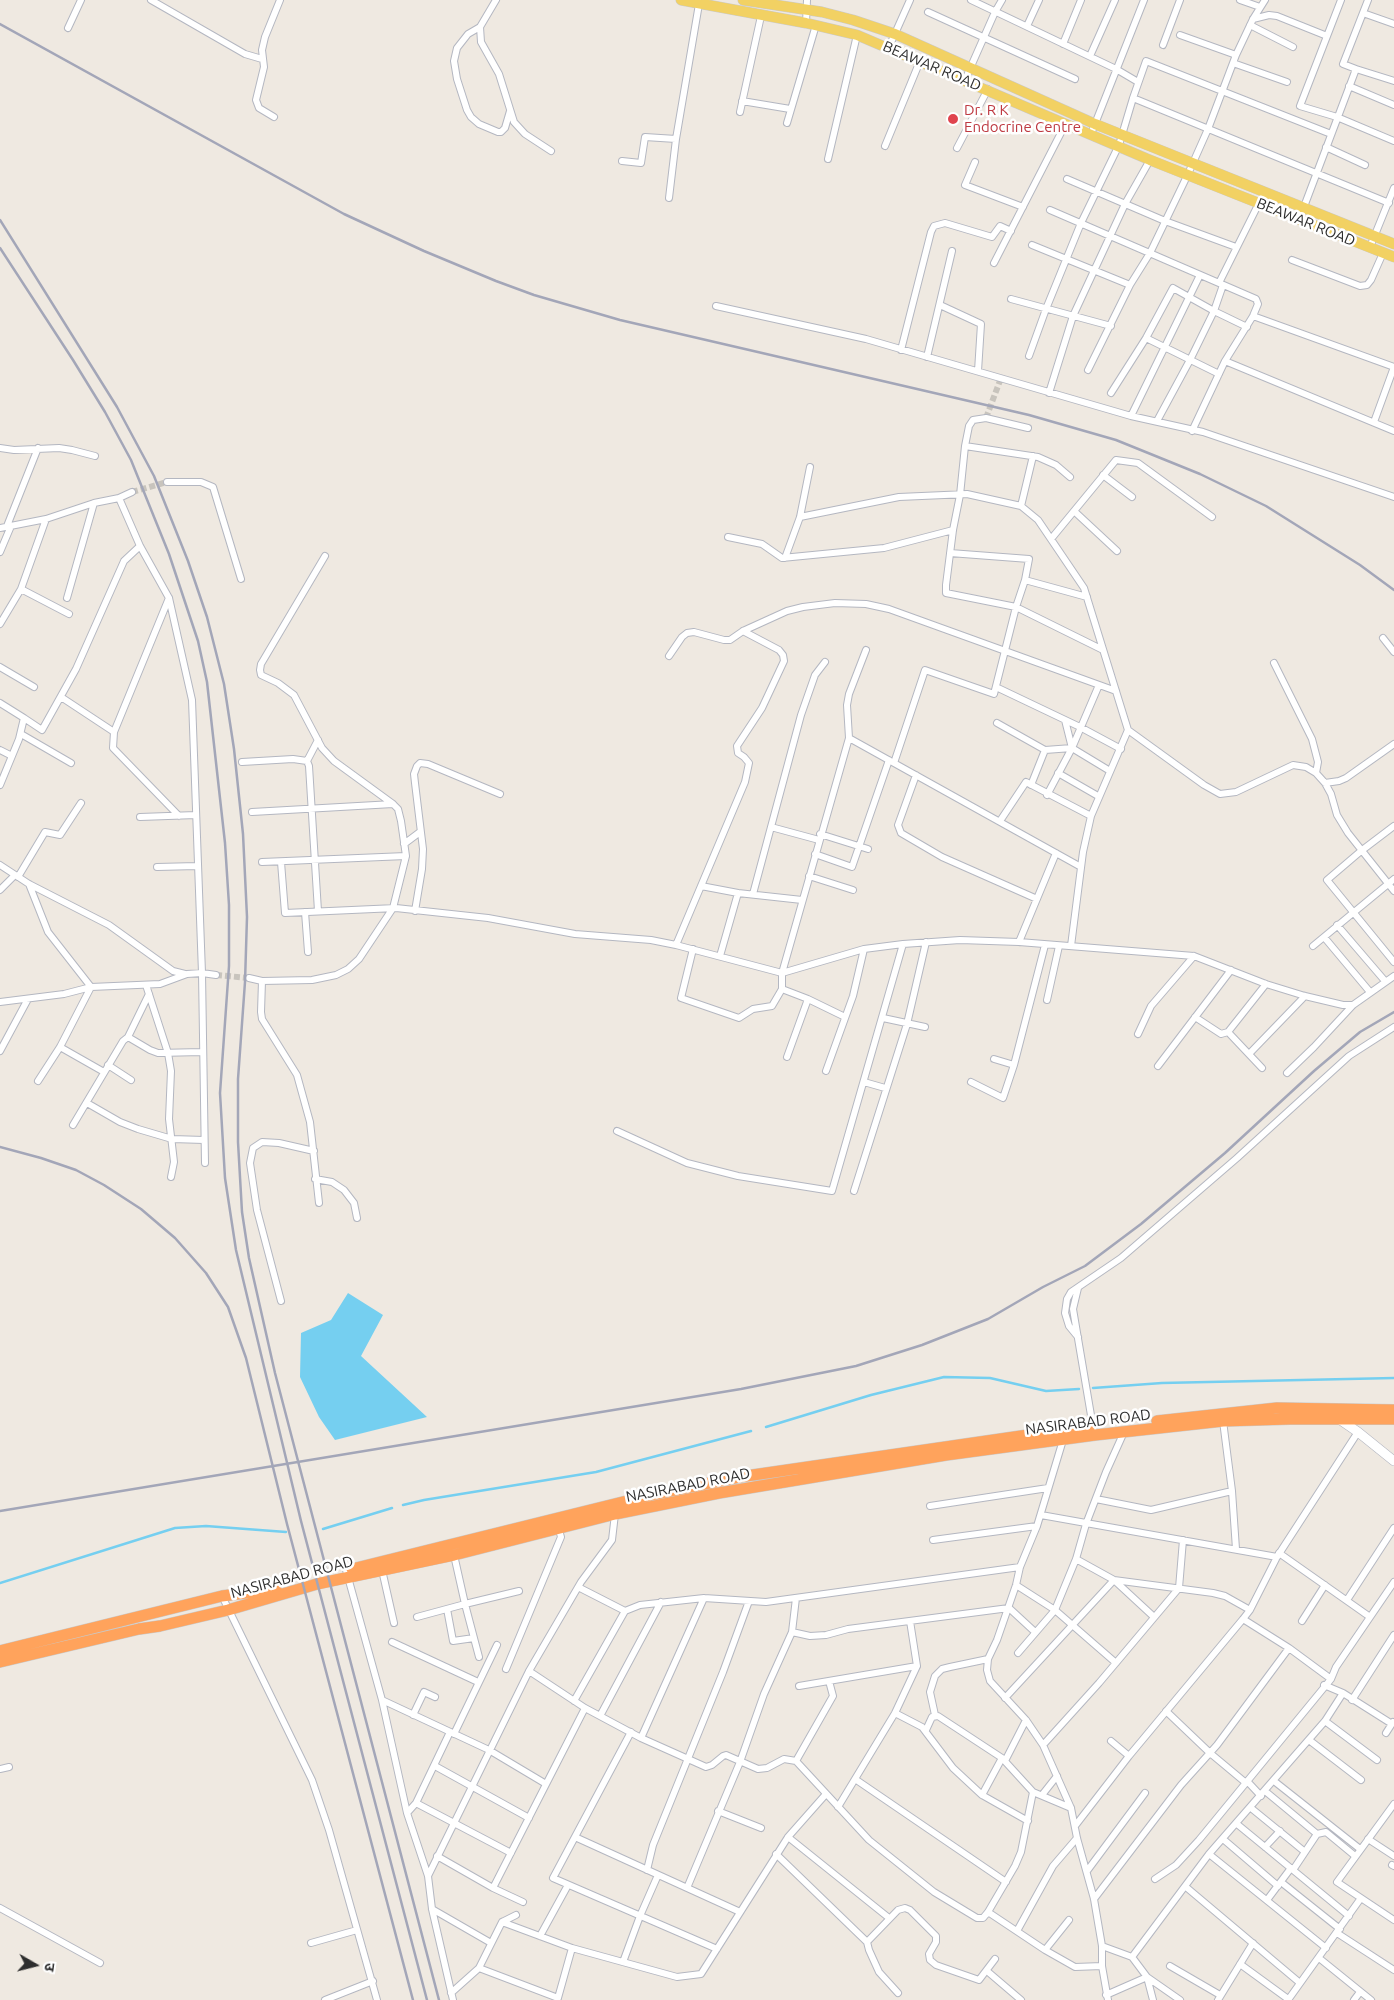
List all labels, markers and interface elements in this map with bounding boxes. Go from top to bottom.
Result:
street label: BEAWAR ROAD [880,37,984,95]
place label: Dr. R K Endocrine Centre [964,101,1081,136]
marker: Dr. R K Endocrine Centre [946,112,960,126]
street label: BEAWAR ROAD [1254,194,1358,250]
street label: NASIRABAD ROAD [1024,1405,1152,1439]
street label: NASIRABAD ROAD [624,1464,752,1506]
street label: NASIRABAD ROAD [229,1552,355,1602]
north arrow [10,1940,60,1990]
text: उ [41,1962,58,1972]

